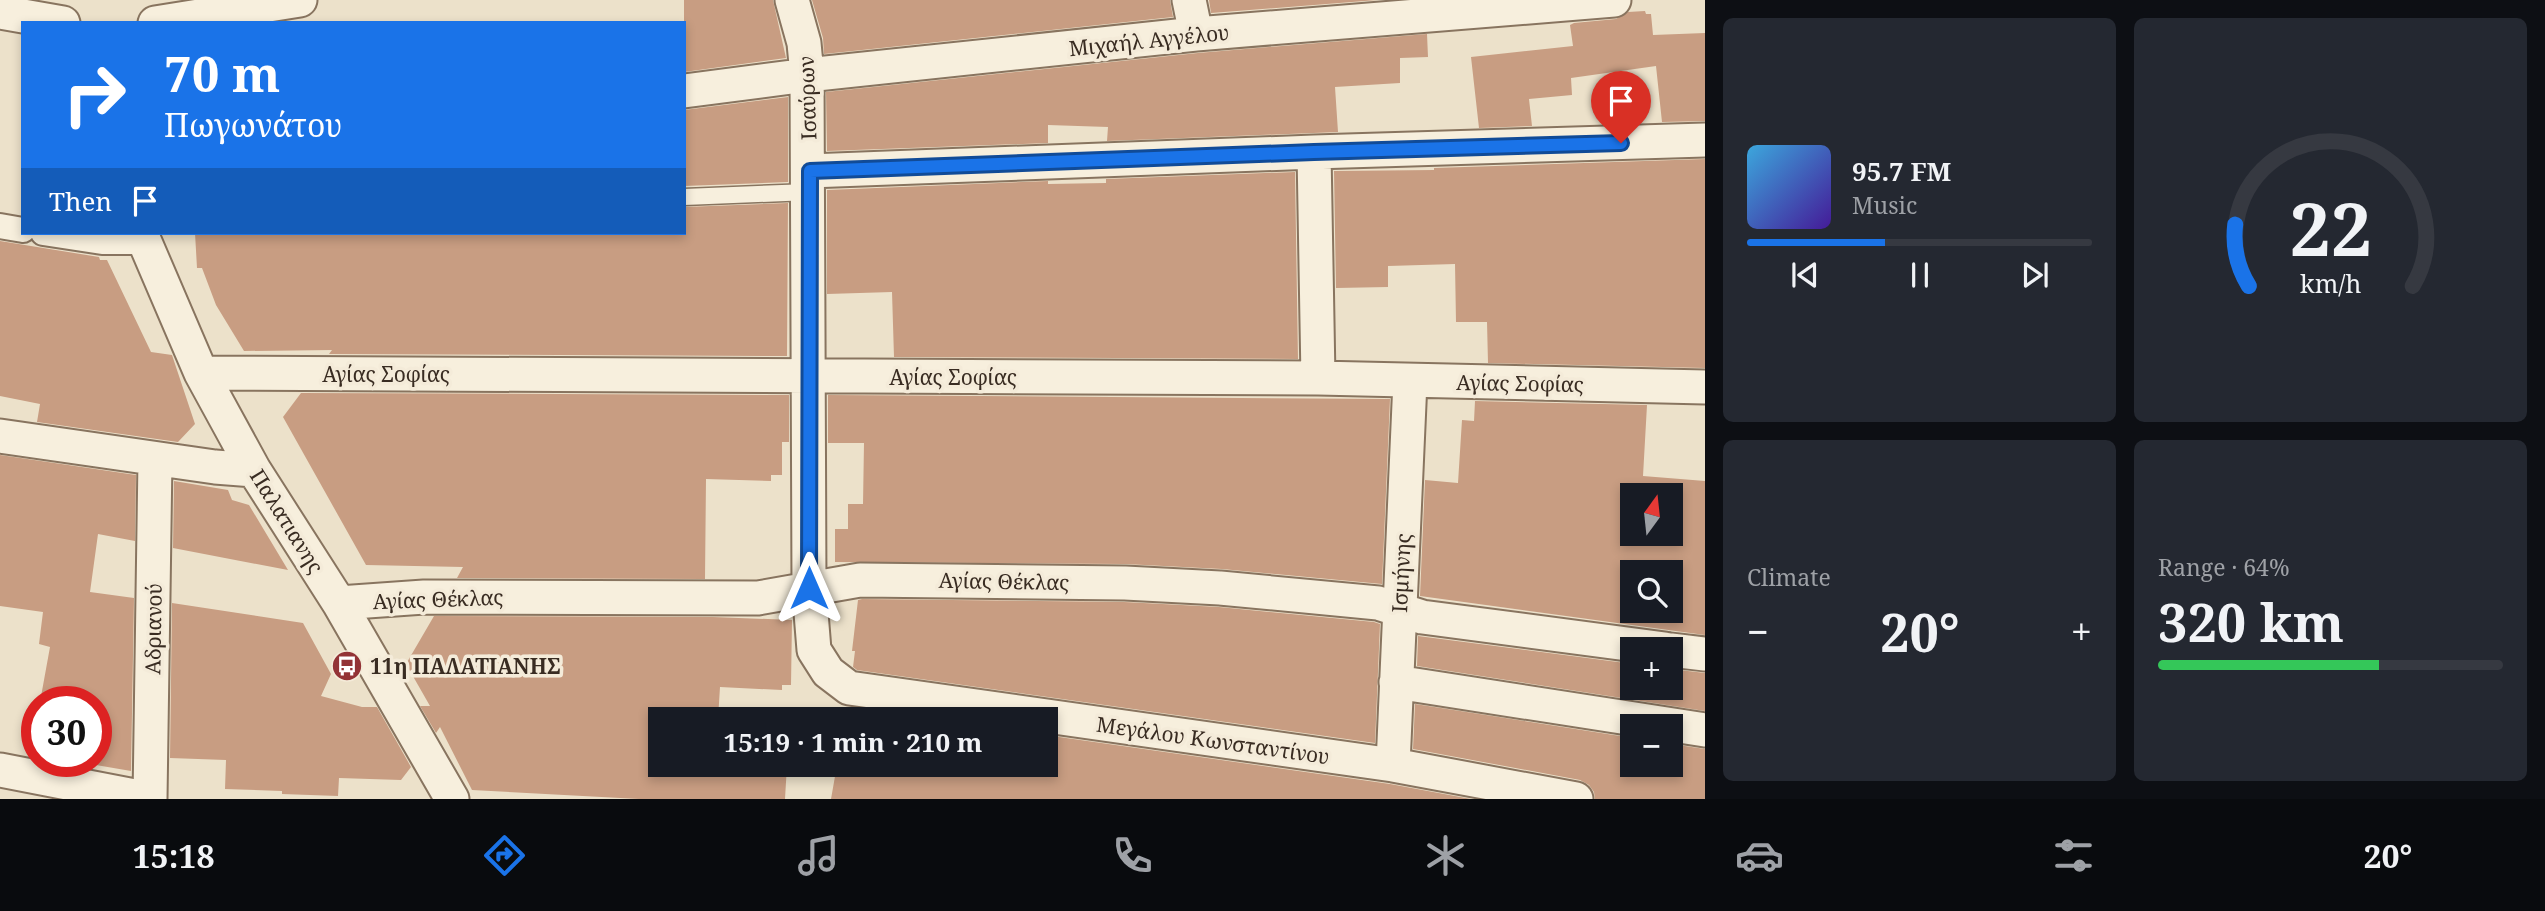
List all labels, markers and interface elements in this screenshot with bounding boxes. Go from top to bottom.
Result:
street label: Μιχαήλ Αγγέλου [1067,18,1231,62]
text: 70 m [164,40,280,106]
icon: right [49,49,140,140]
street label: Ισαύρων [792,55,822,141]
pin [1591,71,1651,143]
icon: arrive [1602,82,1640,120]
text: Πωγωνάτου [164,103,342,146]
text: 95.7 FM [1852,153,1951,189]
text: 22 [2289,178,2372,277]
icon: arrive [126,182,164,220]
text: Then [49,183,112,219]
text: Music [1852,189,1917,221]
icon: previous [1786,256,1824,294]
icon: pause [1901,256,1939,294]
icon: next [2016,256,2054,294]
text: km/h [2300,266,2361,300]
street label: Αγίας Σοφίας [322,360,450,388]
street label: Αγίας Σοφίας [889,363,1017,391]
street label: Αγίας Σοφίας [1456,368,1584,398]
street label: Παλατιανης [244,463,330,579]
north arrow [1620,483,1684,546]
map controls [1620,483,1683,777]
street label: Ισμήνης [1385,533,1417,613]
position arrow [772,551,846,625]
text: Range · 64% [2158,551,2290,583]
button: search [1620,560,1683,623]
text: Climate [1747,561,1831,593]
street label: Αγίας Θέκλας [938,566,1070,596]
street label: Αδριανού [138,583,168,675]
street label: Αγίας Θέκλας [372,583,504,615]
text: 320 km [2158,586,2344,657]
text: 20° [1880,596,1960,667]
text: − [1747,605,1769,657]
text: + [2071,605,2092,657]
button: + [1620,637,1683,700]
bus stop icon: 11η ΠΑΛΑΤΙΑΝΗΣ [330,649,364,683]
place label: 11η ΠΑΛΑΤΙΑΝΗΣ [370,652,561,680]
speed limit sign: 30 [21,686,112,777]
street label: Μεγάλου Κωνσταντίνου [1095,710,1331,770]
button: − [1620,714,1683,777]
text: 15:19 · 1 min · 210 m [723,724,983,760]
icon: directions [480,831,529,880]
icon: music [794,831,843,880]
icon: phone [1108,831,1157,880]
icon: climate [1421,831,1470,880]
icon: car [1735,831,1784,880]
icon: filters [2049,831,2098,880]
text: 15:18 [132,834,215,877]
text: 20° [2363,834,2412,877]

